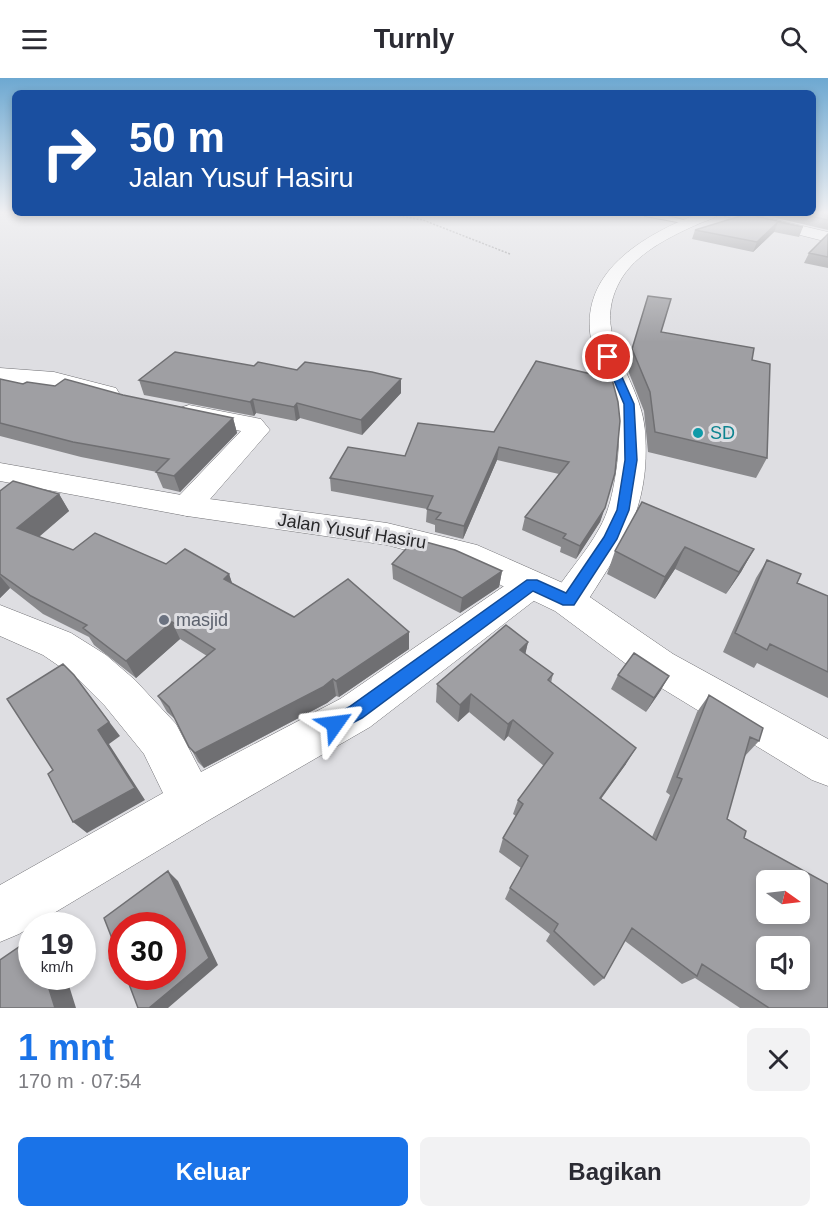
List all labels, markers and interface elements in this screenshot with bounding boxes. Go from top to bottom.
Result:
icon: menu [18,23,51,56]
icon: search [777,23,810,56]
text: Turnly [374,24,454,54]
icon: right [30,114,108,192]
text: 50 m [129,114,225,161]
text: Jalan Yusuf Hasiru [129,163,354,193]
pin [582,331,633,382]
icon: arrive [591,340,624,373]
place label: SD [710,423,735,443]
marker: SD [691,426,705,440]
street label: Jalan Yusuf Hasiru [276,509,428,553]
place label: masjid [176,610,228,630]
marker: masjid [157,613,171,627]
position arrow [303,692,367,756]
north arrow [756,870,810,924]
map controls [756,870,810,990]
speed limit sign: 30 [108,912,186,990]
text: 19 [40,927,74,960]
button: sound [756,936,810,990]
text: km/h [41,958,73,975]
text: 1 mnt [18,1027,114,1068]
button: close [747,1028,810,1091]
text: 170 m · 07:54 [18,1070,141,1092]
button: Keluar [18,1137,408,1206]
button: Bagikan [420,1137,810,1206]

